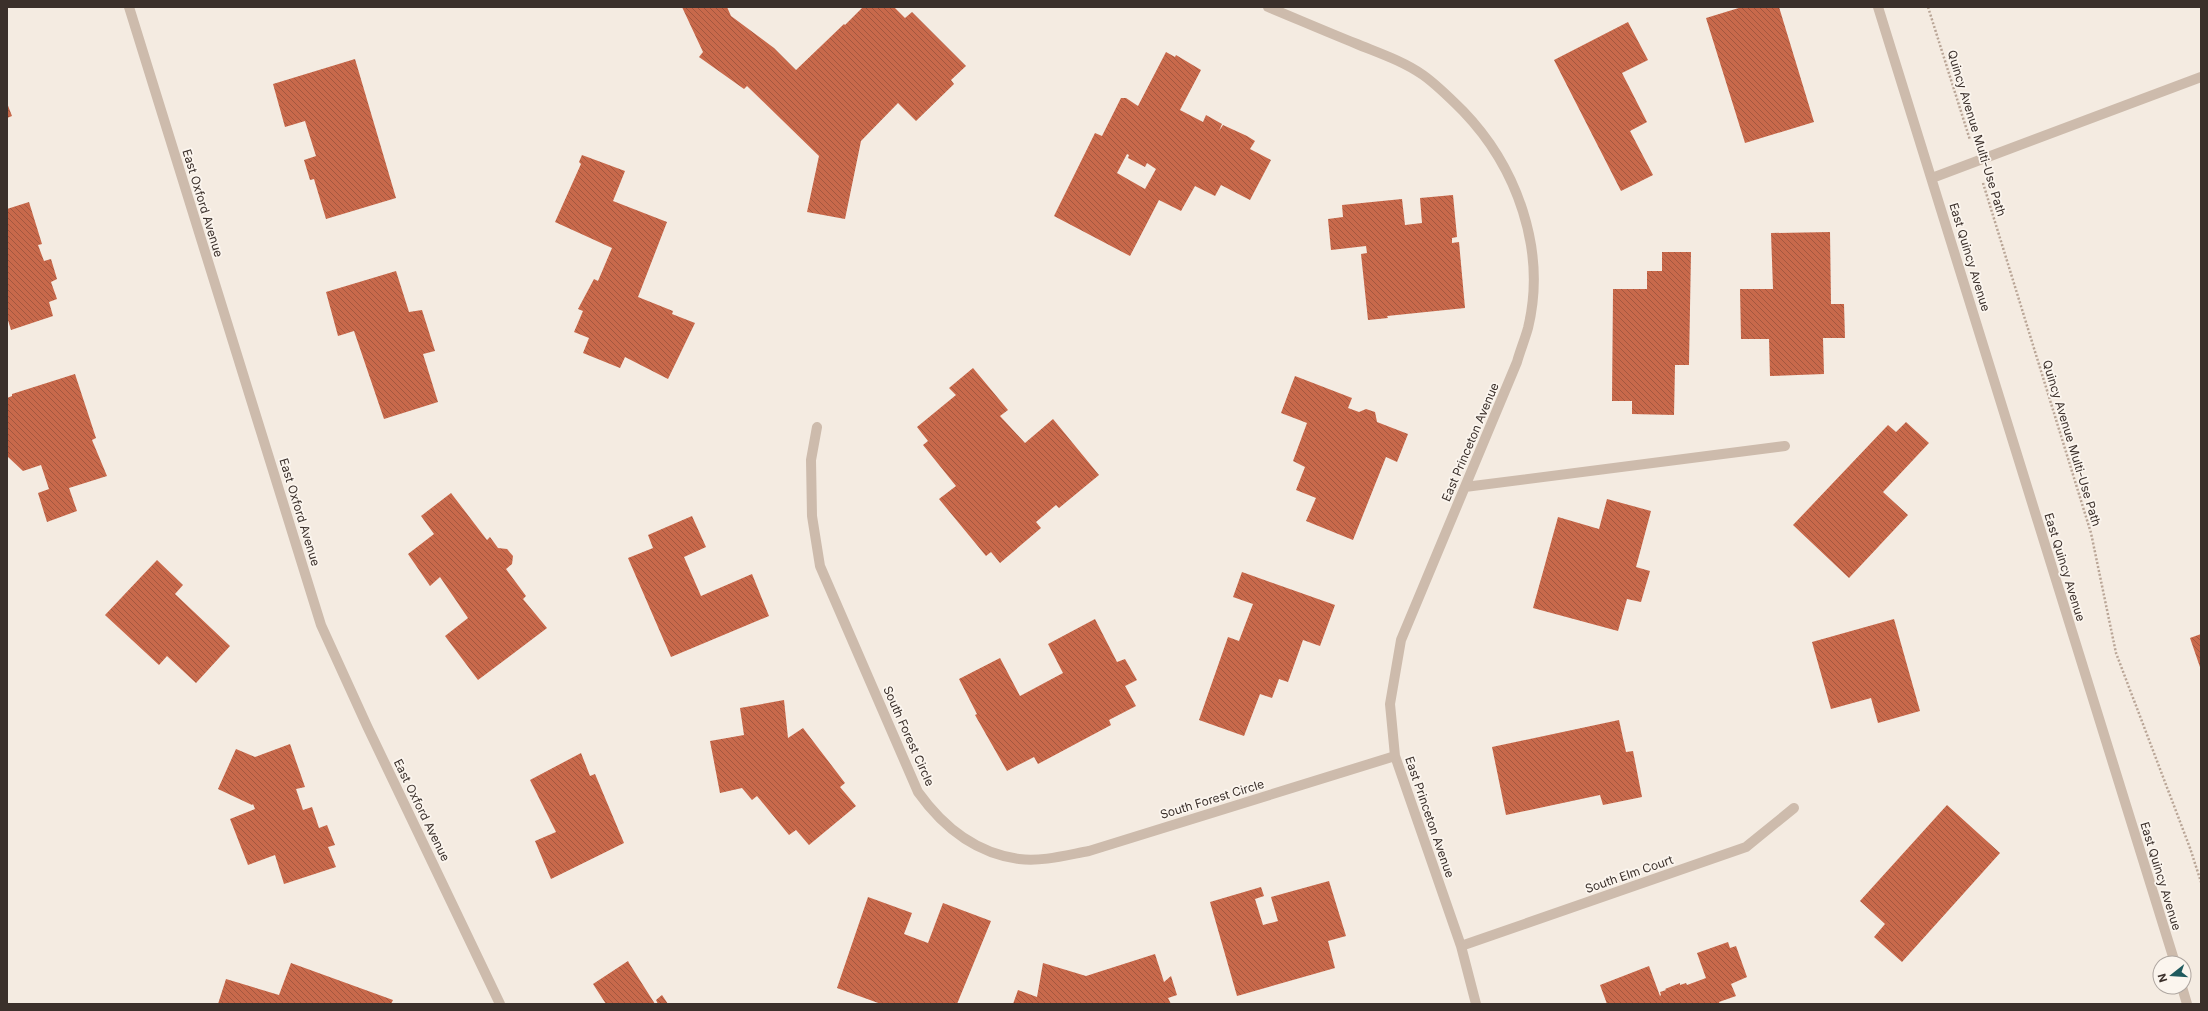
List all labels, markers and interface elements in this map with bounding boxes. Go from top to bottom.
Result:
street label: Quincy Avenue Multi-Use Path [1945,48,2009,218]
street label: East Oxford Avenue [179,147,227,259]
street label: East Quincy Avenue [1946,201,1994,313]
street label: Quincy Avenue Multi-Use Path [2040,358,2104,528]
street label: East Princeton Avenue [1438,380,1502,504]
street label: East Oxford Avenue [276,456,324,568]
street label: East Quincy Avenue [2041,511,2089,623]
street label: South Forest Circle [880,684,938,788]
street label: East Princeton Avenue [1402,754,1458,880]
street label: East Oxford Avenue [391,756,453,864]
street label: South Forest Circle [1158,776,1266,822]
street label: East Quincy Avenue [2137,820,2185,932]
street label: South Elm Court [1583,852,1675,896]
north arrow [2152,955,2192,995]
text: N [2155,972,2170,984]

